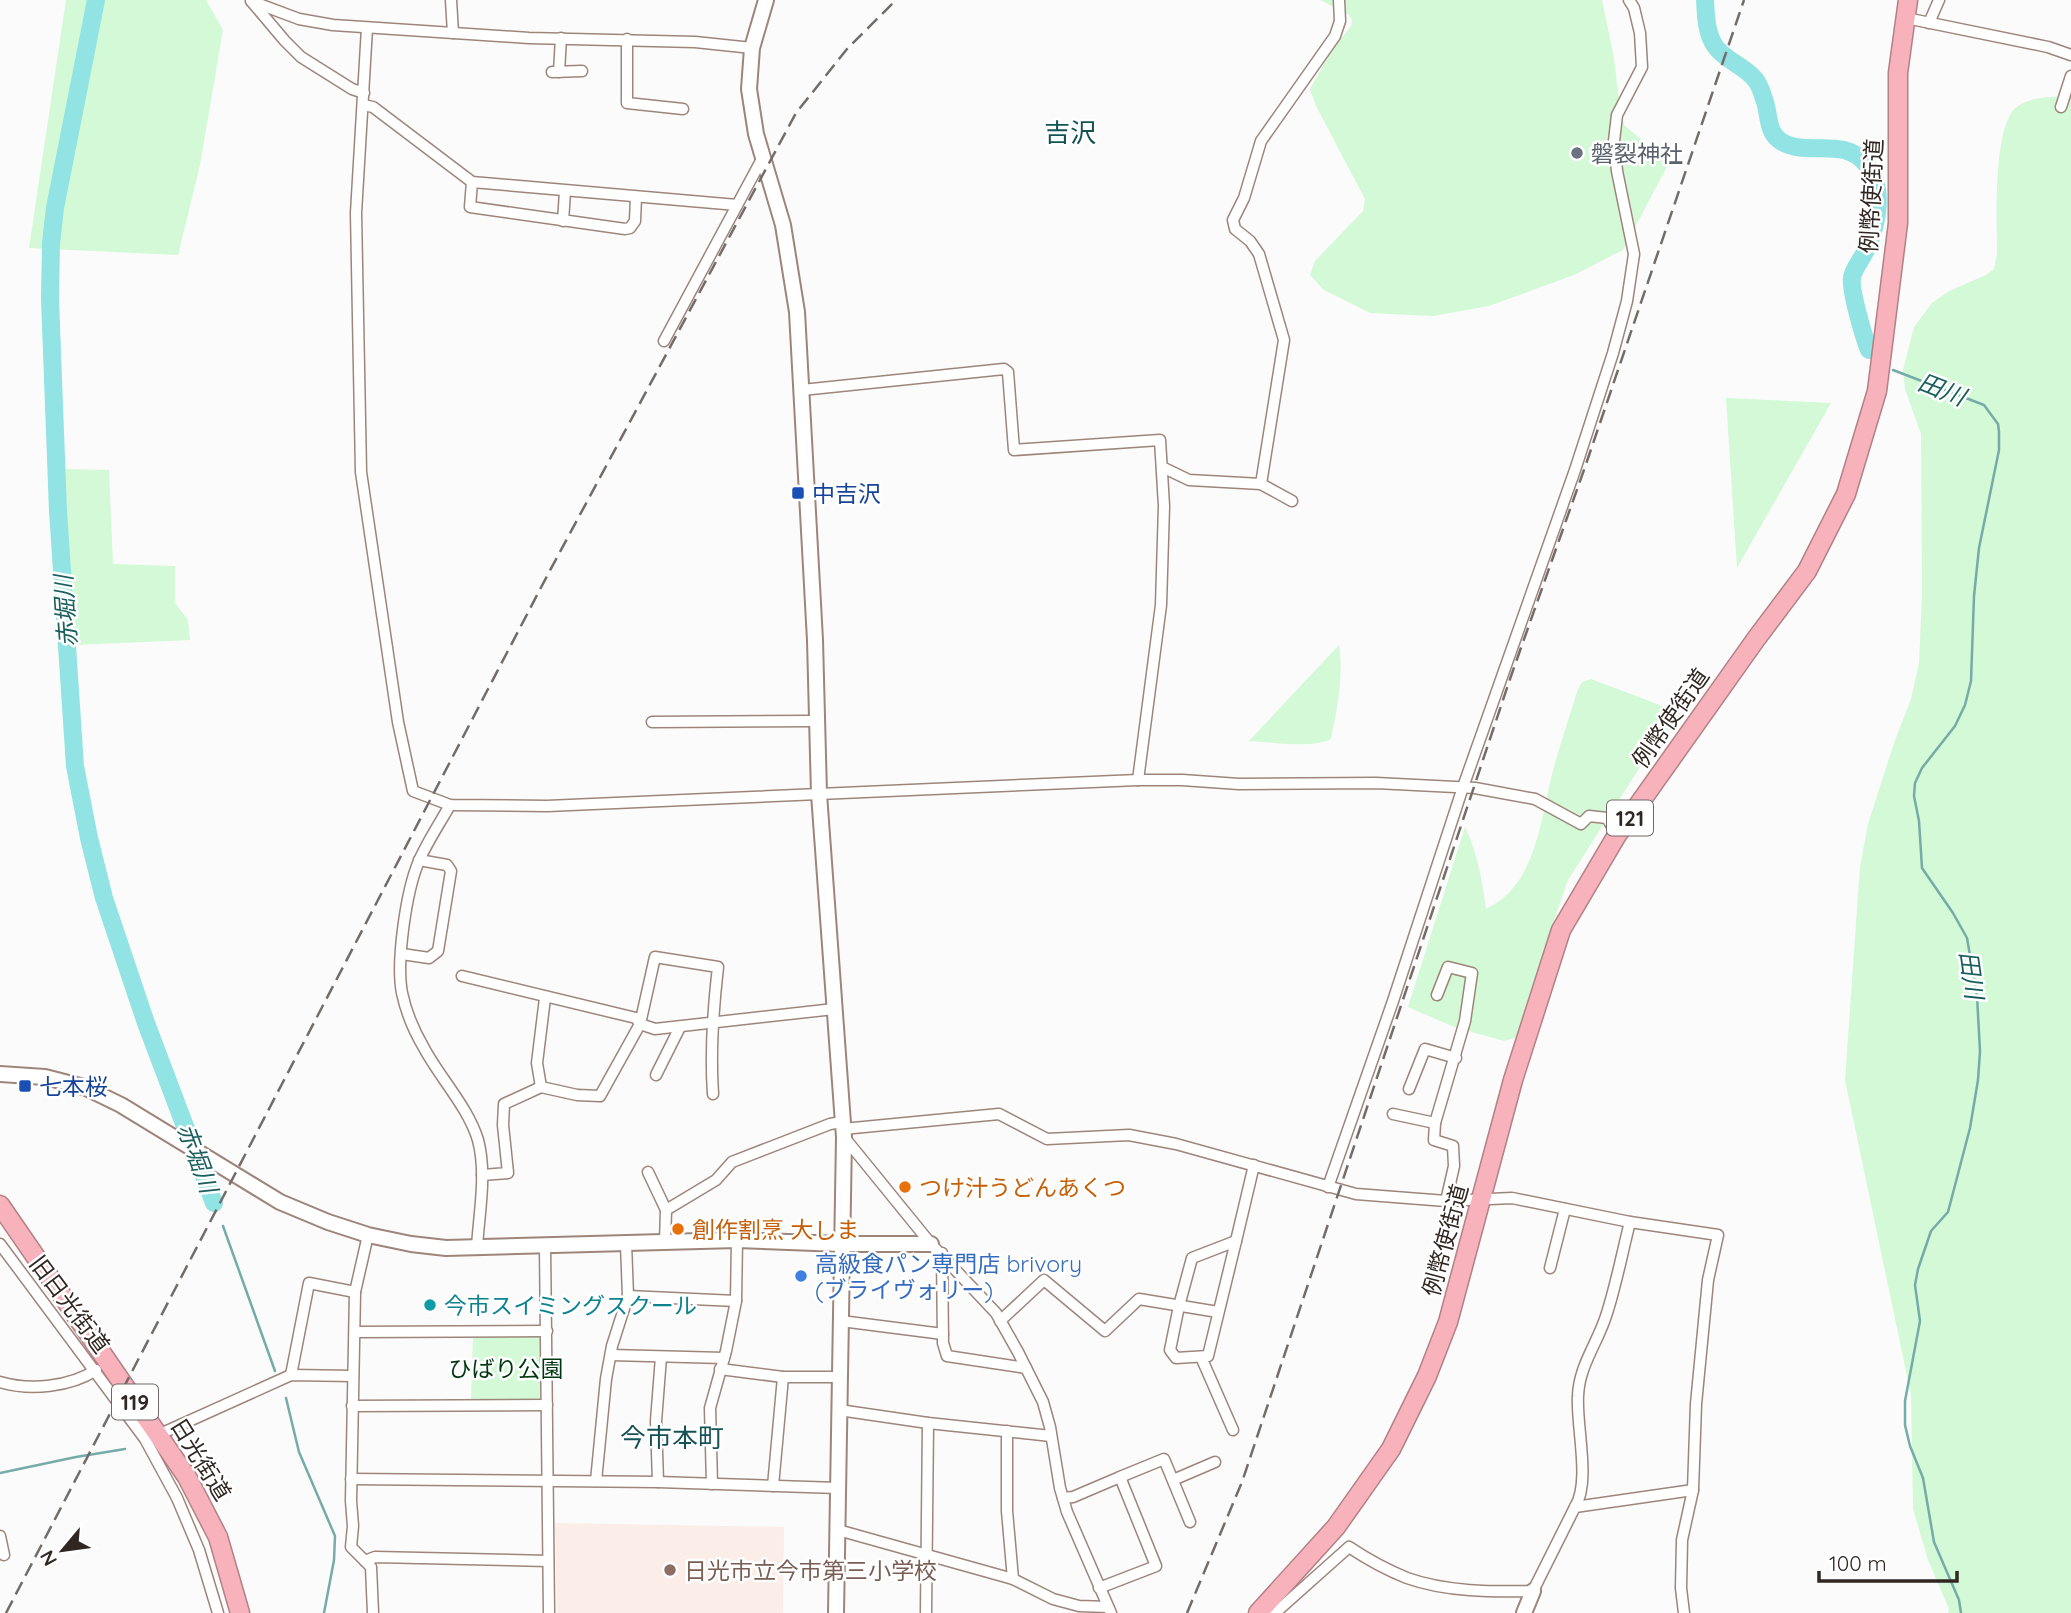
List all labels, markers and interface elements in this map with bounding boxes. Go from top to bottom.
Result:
district label: 吉沢 [1044,116,1096,149]
street label: 例幣使街道 [1854,138,1888,254]
place label: 磐裂神社 [1591,139,1683,168]
marker: 磐裂神社 [1569,145,1585,161]
water label: 田川 [1914,366,1973,413]
place label: 中吉沢 [812,479,881,508]
marker: 中吉沢 [790,485,806,501]
water label: 赤堀川 [47,571,82,648]
street label: 例幣使街道 [1625,663,1715,773]
road number: 121 [1607,800,1653,836]
water label: 田川 [1954,949,1991,1004]
place label: 七本桜 [39,1072,108,1101]
marker: 七本桜 [17,1078,33,1094]
water label: 赤堀川 [172,1119,225,1200]
place label: つけ汁うどんあくつ [919,1173,1126,1202]
marker: つけ汁うどんあくつ [897,1179,913,1195]
street label: 例幣使街道 [1416,1181,1474,1299]
place label: 創作割烹 大しま [692,1215,859,1244]
marker: 創作割烹 大しま [670,1221,686,1237]
street label: 旧日光街道 [24,1249,116,1359]
place label: 高級食パン専門店 brivory (ブライヴォリー) [815,1249,1082,1304]
marker: 高級食パン専門店 brivory (ブライヴォリー) [793,1268,809,1284]
place label: 今市スイミングスクール [444,1291,697,1320]
marker: 今市スイミングスクール [422,1297,438,1313]
park label: ひばり公園 [449,1354,564,1383]
road number: 119 [112,1384,158,1420]
street label: 日光街道 [164,1412,238,1506]
district label: 今市本町 [620,1421,724,1454]
north arrow [28,1515,98,1585]
scale bar [1819,1540,1957,1584]
text: N [34,1546,62,1570]
text: 100 m [1829,1550,1887,1576]
place label: 日光市立今市第三小学校 [684,1556,937,1585]
marker: 日光市立今市第三小学校 [662,1562,678,1578]

